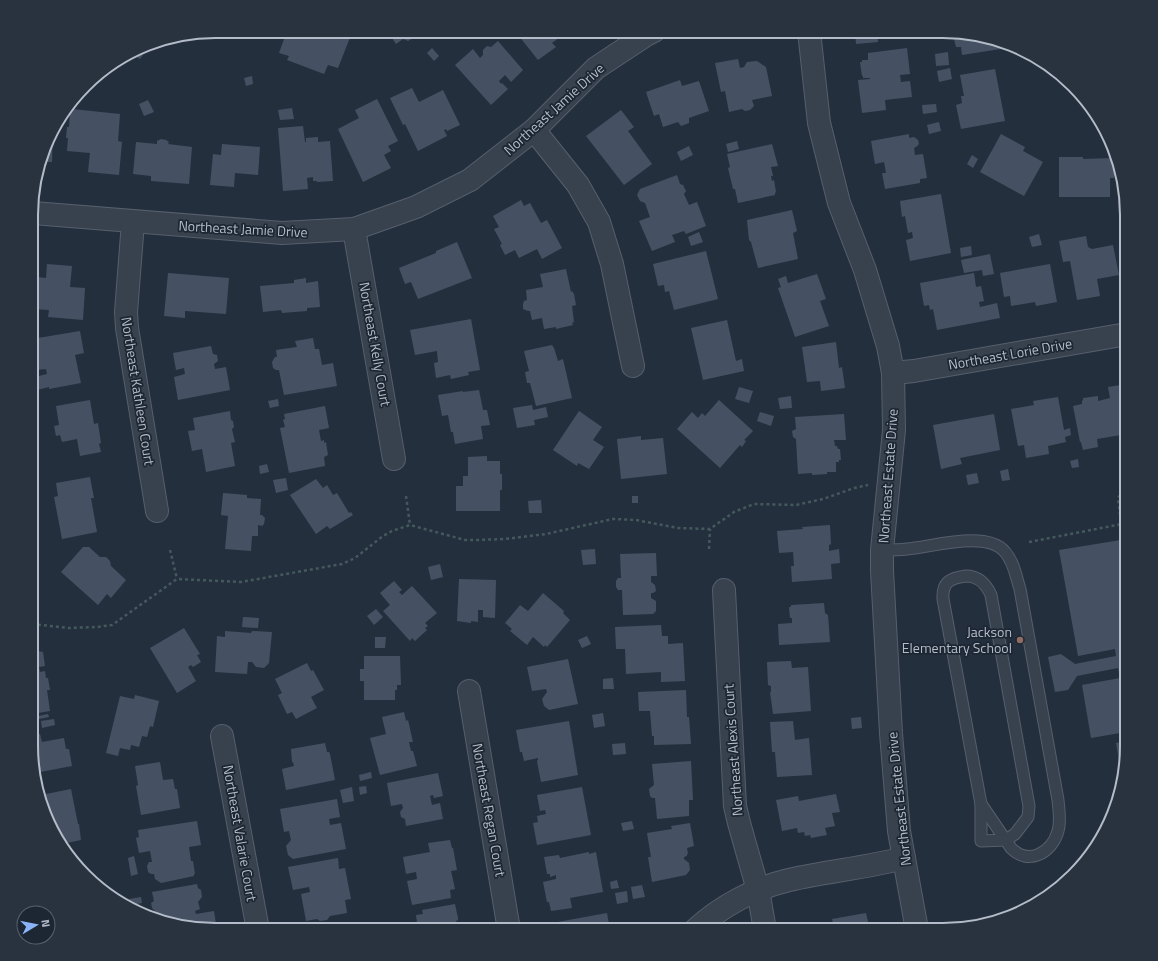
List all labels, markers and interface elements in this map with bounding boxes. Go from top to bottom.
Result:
street label: Northeast Jamie Drive [499,58,609,160]
street label: Northeast Jamie Drive [178,215,308,242]
street label: Northeast Kelly Court [354,280,397,408]
street label: Northeast Kathleen Court [116,315,161,467]
street label: Northeast Lorie Drive [946,332,1073,375]
street label: Northeast Estate Drive [872,408,903,544]
place label: Jackson Elementary School [902,621,1012,658]
marker: Jackson Elementary School [1015,635,1025,645]
street label: Northeast Alexis Court [717,683,748,817]
street label: Northeast Estate Drive [881,731,916,867]
street label: Northeast Regan Court [467,742,512,878]
street label: Northeast Valarie Court [218,763,263,903]
north arrow [16,905,56,945]
text: N [37,918,54,928]

